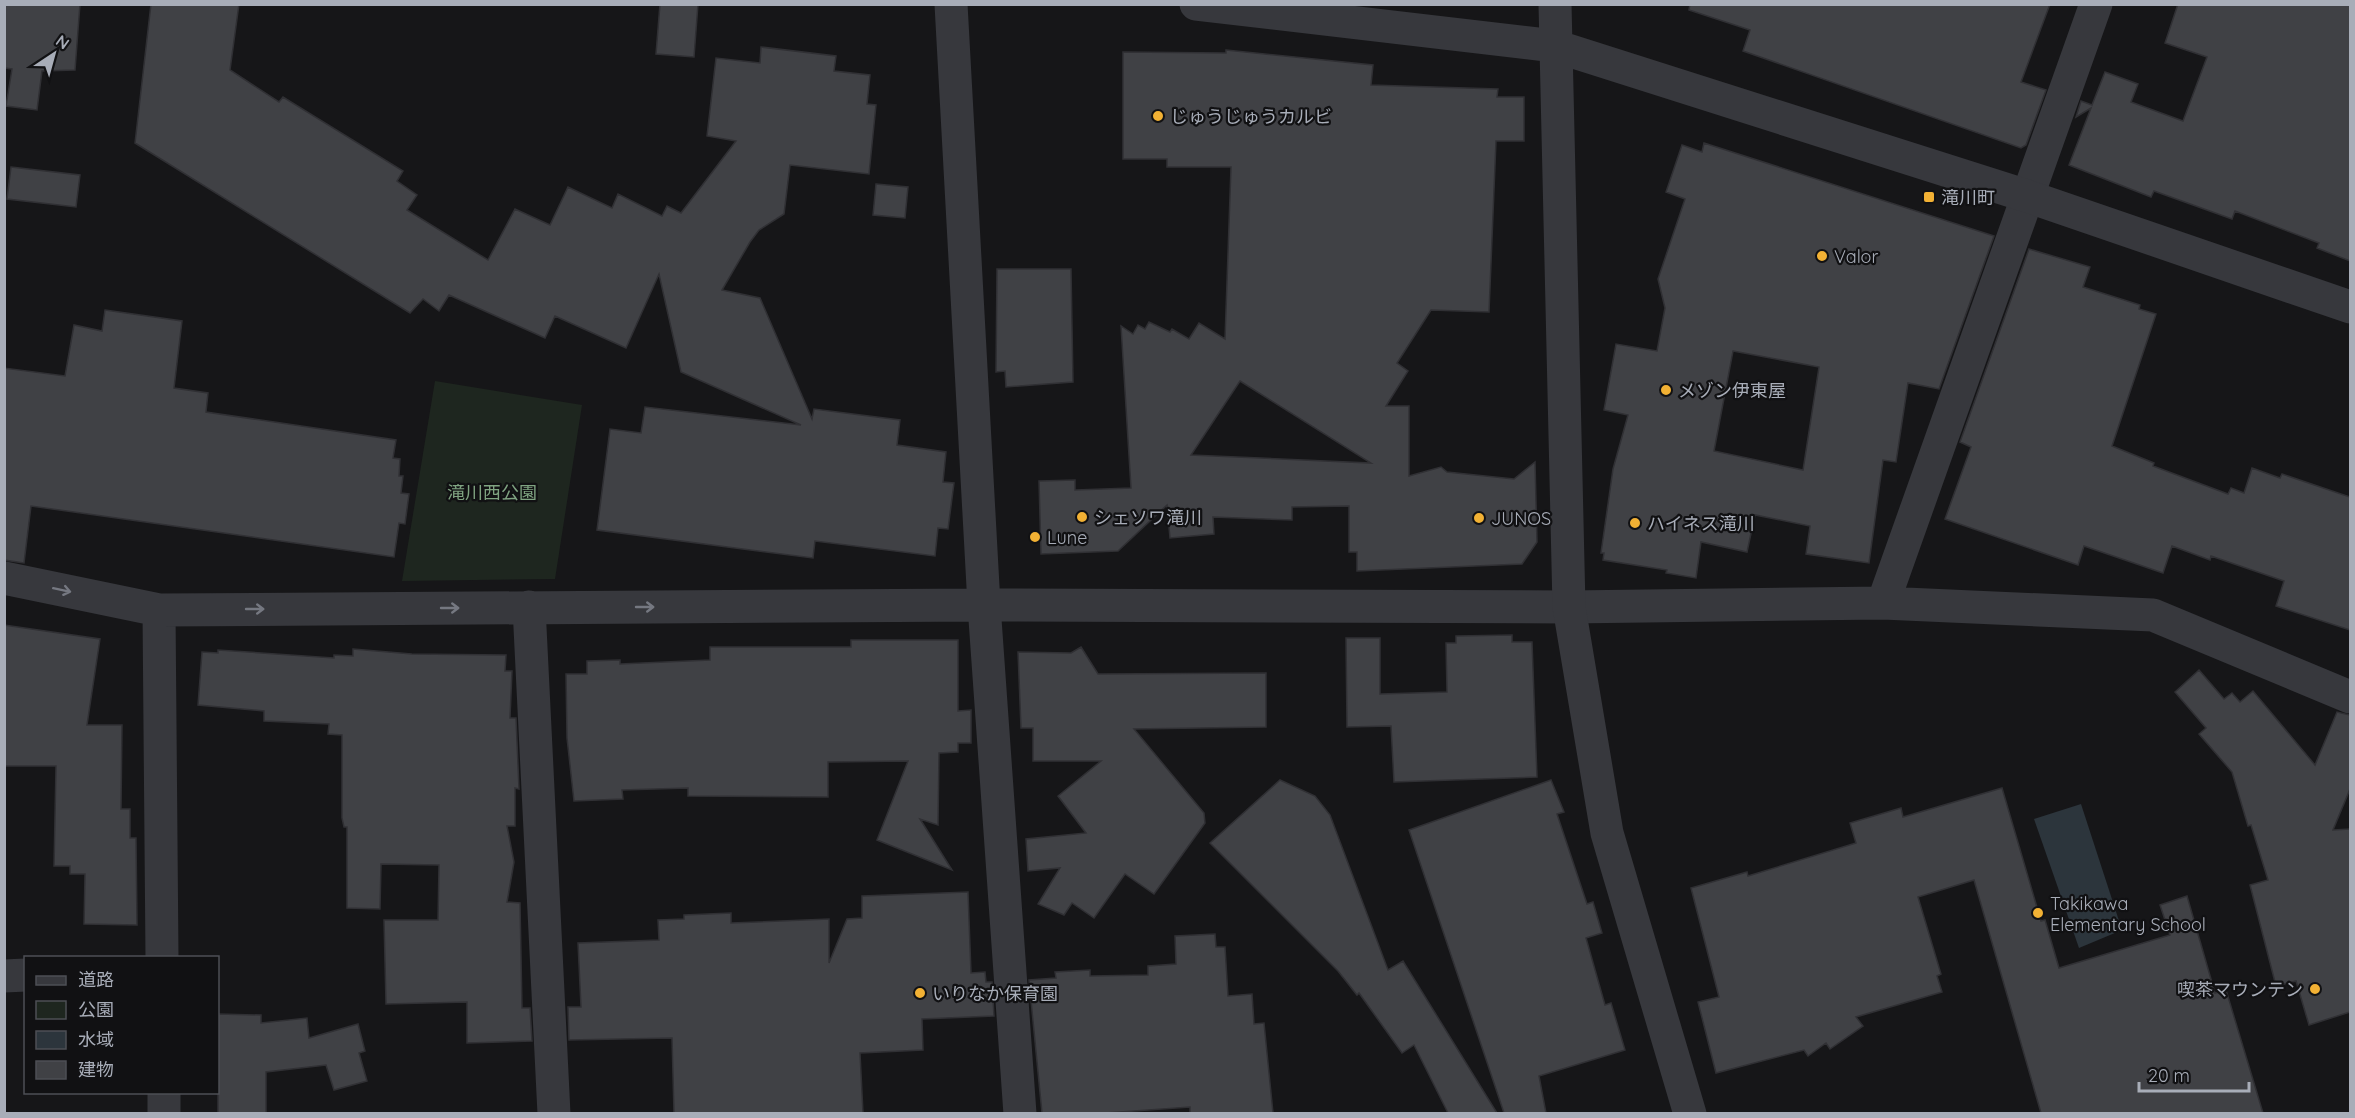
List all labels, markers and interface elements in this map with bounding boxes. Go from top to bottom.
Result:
north arrow [24,24,84,84]
text: N [52,30,73,53]
place label: じゅうじゅうカルビ [1170,105,1332,128]
marker: じゅうじゅうカルビ [1151,109,1165,123]
place label: 滝川町 [1941,186,1995,209]
marker: 滝川町 [1922,190,1936,204]
place label: Valor [1834,245,1878,268]
marker: Valor [1815,249,1829,263]
place label: メゾン伊東屋 [1678,379,1786,402]
marker: メゾン伊東屋 [1659,383,1673,397]
park label: 滝川西公園 [447,481,537,504]
place label: シェソワ滝川 [1094,506,1202,529]
place label: JUNOS [1491,507,1551,530]
marker: シェソワ滝川 [1075,510,1089,524]
marker: JUNOS [1472,511,1486,525]
place label: ハイネス滝川 [1647,512,1755,535]
marker: ハイネス滝川 [1628,516,1642,530]
place label: Lune [1047,526,1087,549]
marker: Lune [1028,530,1042,544]
one-way arrow [52,585,71,596]
one-way arrow [634,601,654,613]
one-way arrow [439,602,459,614]
one-way arrow [244,603,264,615]
place label: Takikawa Elementary School [2050,892,2206,936]
marker: Takikawa Elementary School [2031,906,2045,920]
legend [24,956,219,1094]
text: 道路 [78,968,114,991]
place label: 喫茶マウンテン [2177,978,2303,1001]
place label: いりなか保育園 [932,982,1058,1005]
marker: 喫茶マウンテン [2308,982,2322,996]
marker: いりなか保育園 [913,986,927,1000]
text: 公園 [78,998,114,1021]
text: 水域 [78,1028,114,1051]
scale bar [2139,1055,2248,1093]
text: 建物 [78,1058,114,1081]
text: 20 m [2148,1064,2190,1087]

